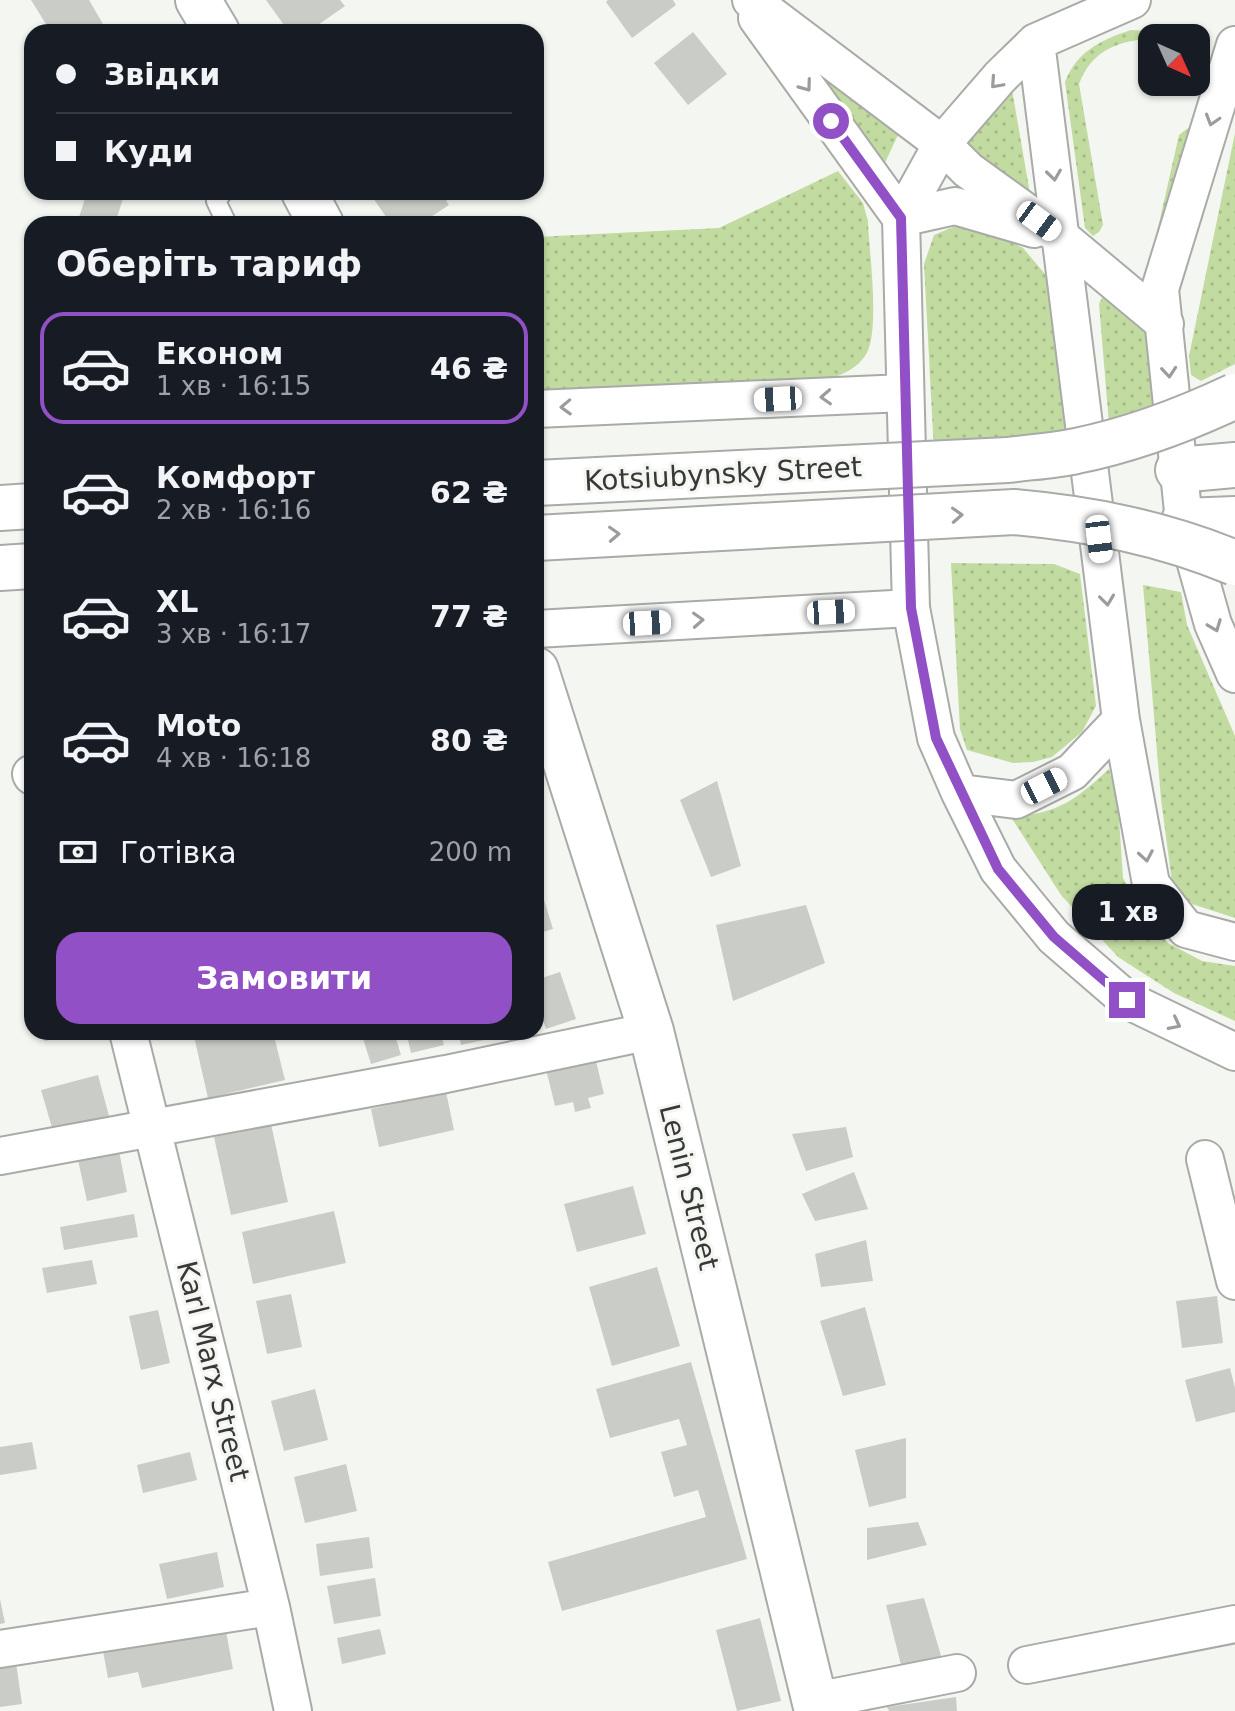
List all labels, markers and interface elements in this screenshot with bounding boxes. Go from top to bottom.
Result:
north arrow [1138,24,1210,96]
map controls [1138,24,1210,96]
text: Звідки [104,57,220,92]
one-way arrow [992,73,1006,88]
one-way arrow [796,77,811,92]
route start [813,103,849,139]
one-way arrow [1205,112,1221,126]
text: Куди [104,134,193,169]
one-way arrow [1045,169,1062,182]
car [1013,197,1065,245]
text: Оберіть тариф [56,243,362,284]
icon: car [60,332,132,404]
text: Економ [156,336,283,371]
text: 46 ₴ [430,351,508,386]
one-way arrow [1161,366,1178,379]
text: 1 хв · 16:15 [156,371,311,401]
car [753,386,803,412]
one-way arrow [819,388,832,405]
one-way arrow [559,399,572,416]
street label: Kotsiubynsky Street [584,450,863,498]
icon: car [60,456,132,528]
text: Комфорт [156,460,315,495]
text: 62 ₴ [430,475,508,510]
text: 2 хв · 16:16 [156,495,311,525]
one-way arrow [951,507,964,524]
car [1084,514,1114,564]
one-way arrow [608,526,621,543]
icon: car [60,580,132,652]
text: XL [156,584,198,619]
one-way arrow [1098,593,1115,606]
text: 77 ₴ [430,599,508,634]
car [806,599,856,625]
car [622,610,672,636]
one-way arrow [692,612,705,629]
one-way arrow [1205,618,1222,632]
text: 3 хв · 16:17 [156,619,311,649]
icon: car [60,704,132,776]
text: Moto [156,708,241,743]
text: 80 ₴ [430,723,508,758]
text: 4 хв · 16:18 [156,743,311,773]
car [1017,764,1071,808]
icon: cash [56,830,100,874]
text: Готівка [120,835,237,870]
text: 200 m [429,837,512,867]
one-way arrow [1137,850,1154,863]
callout: 1 хв [1071,884,1183,940]
text: 1 хв [1098,897,1158,927]
button: Замовити [56,932,512,1024]
route end [1109,982,1145,1018]
one-way arrow [1166,1014,1181,1030]
street label: Lenin Street [652,1101,726,1273]
street label: Karl Marx Street [170,1257,256,1485]

